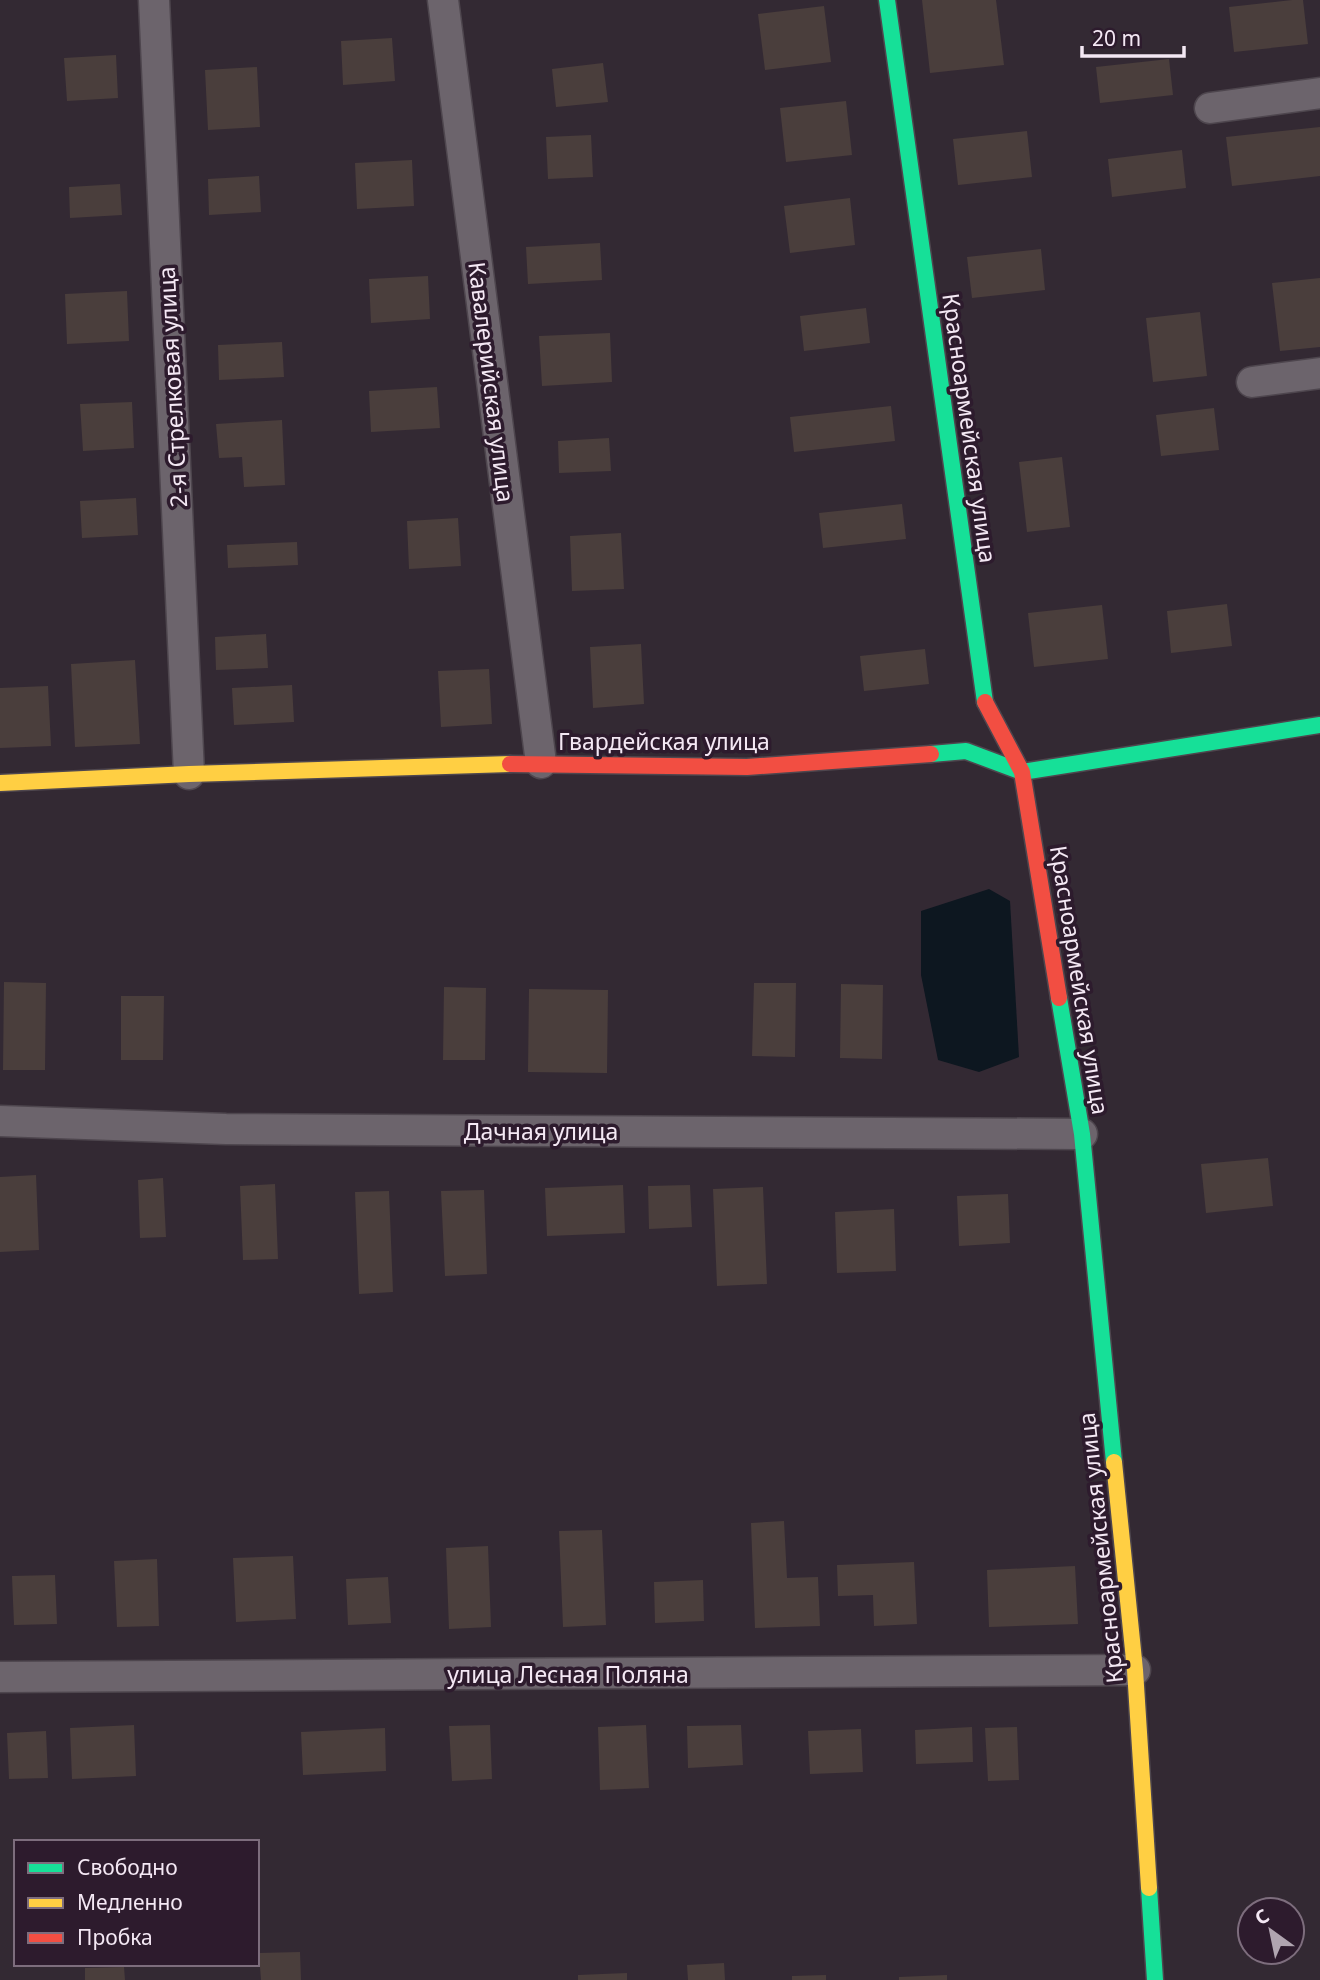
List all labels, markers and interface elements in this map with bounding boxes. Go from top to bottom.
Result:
scale bar [1082,14,1184,58]
text: 20 m [1092,24,1141,52]
street label: Кавалерийская улица [461,260,523,504]
street label: 2-я Стрелковая улица [150,266,194,508]
street label: Красноармейская улица [935,291,1005,565]
street label: Гвардейская улица [558,725,770,757]
street label: Красноармейская улица [1043,843,1117,1117]
street label: Дачная улица [464,1115,618,1147]
street label: Красноармейская улица [1070,1411,1130,1685]
street label: улица Лесная Поляна [447,1658,689,1690]
legend [14,1840,259,1966]
text: Свободно [77,1853,178,1881]
text: Медленно [77,1888,183,1916]
north arrow [1236,1896,1306,1966]
text: С [1250,1902,1274,1931]
text: Пробка [77,1923,153,1951]

